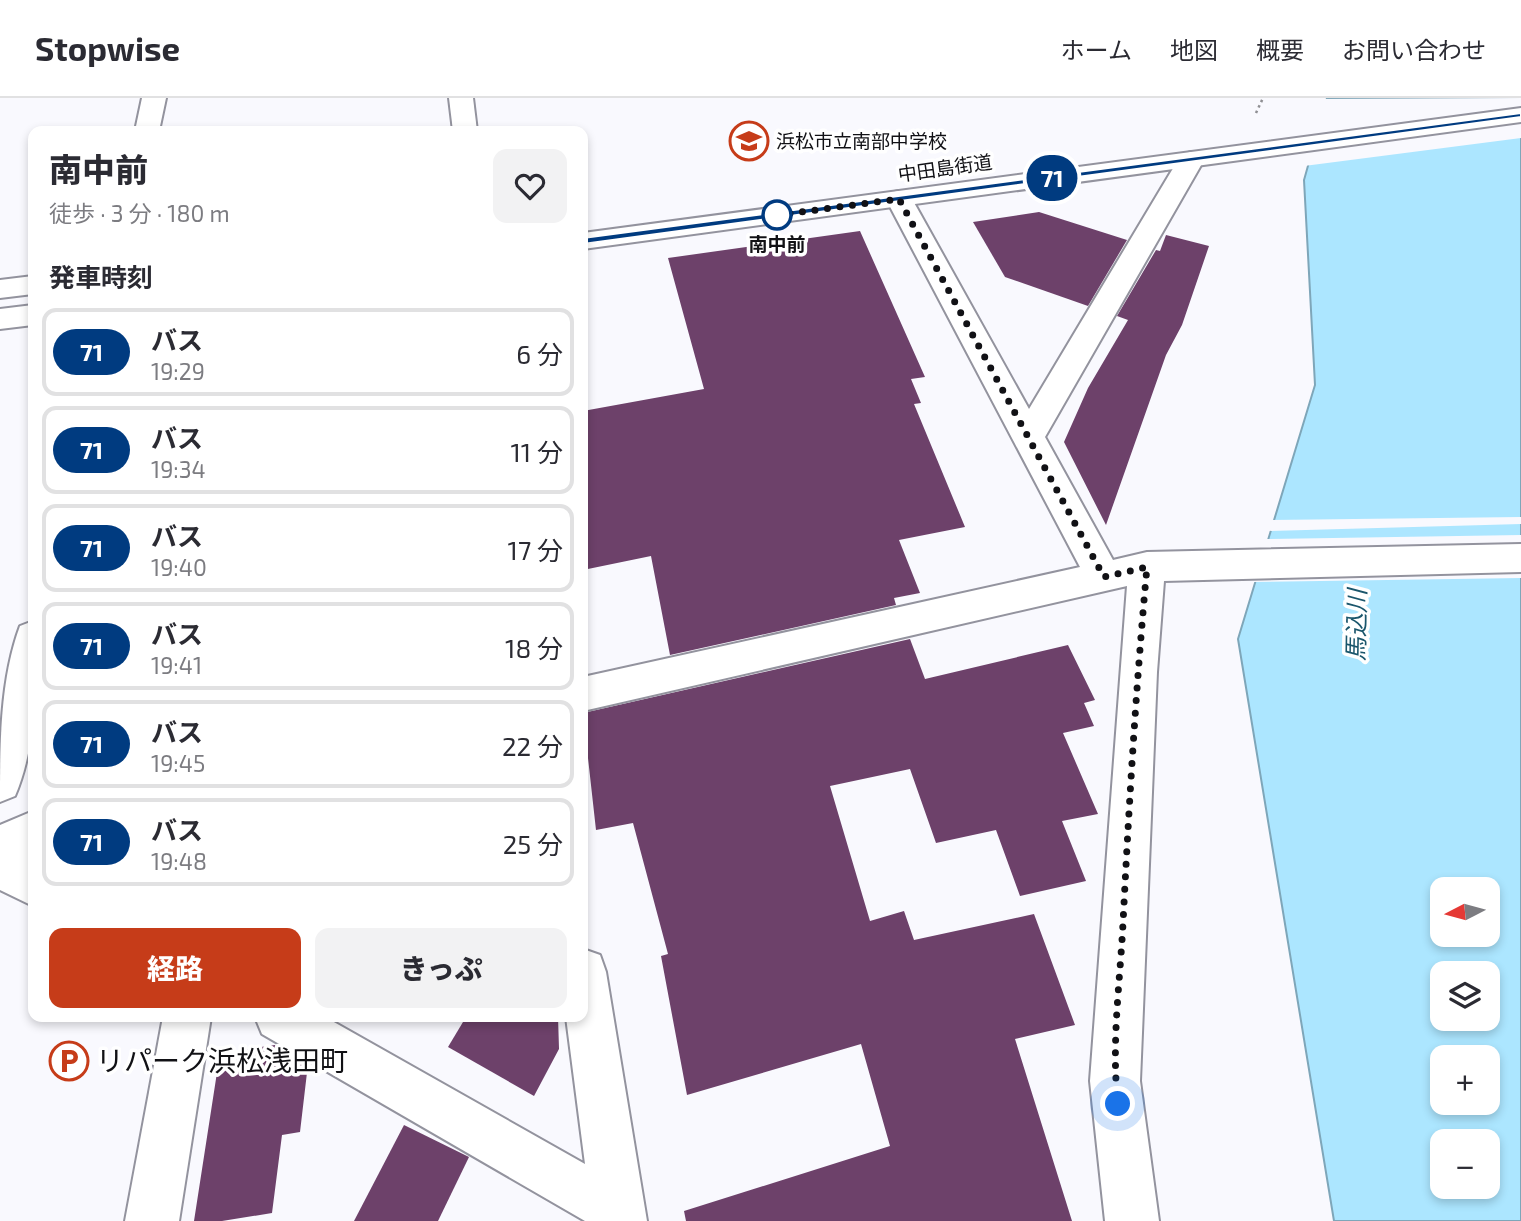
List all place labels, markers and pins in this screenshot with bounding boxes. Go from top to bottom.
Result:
school or university icon: 浜松市立南部中学校 [728,120,770,162]
place label: 浜松市立南部中学校 [776,129,947,152]
marker: 南中前 [762,200,792,230]
place label: 南中前 [748,232,806,255]
parking icon: リパーク浜松浅田町 [48,1040,90,1082]
place label: リパーク浜松浅田町 [96,1043,348,1077]

